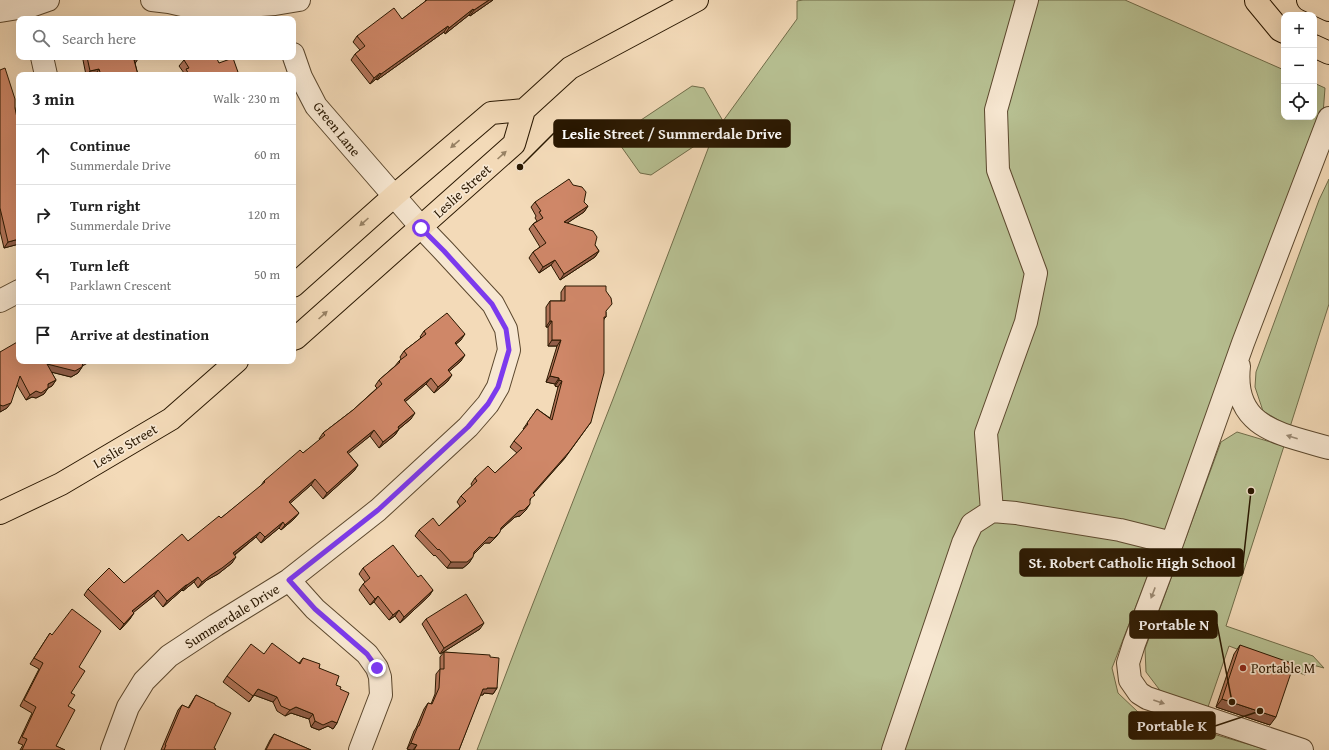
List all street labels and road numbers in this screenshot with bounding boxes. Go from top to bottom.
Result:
street label: Green Lane [309,97,366,161]
street label: Leslie Street [429,159,495,222]
street label: Leslie Street [89,419,161,473]
street label: Summerdale Drive [181,579,284,653]

